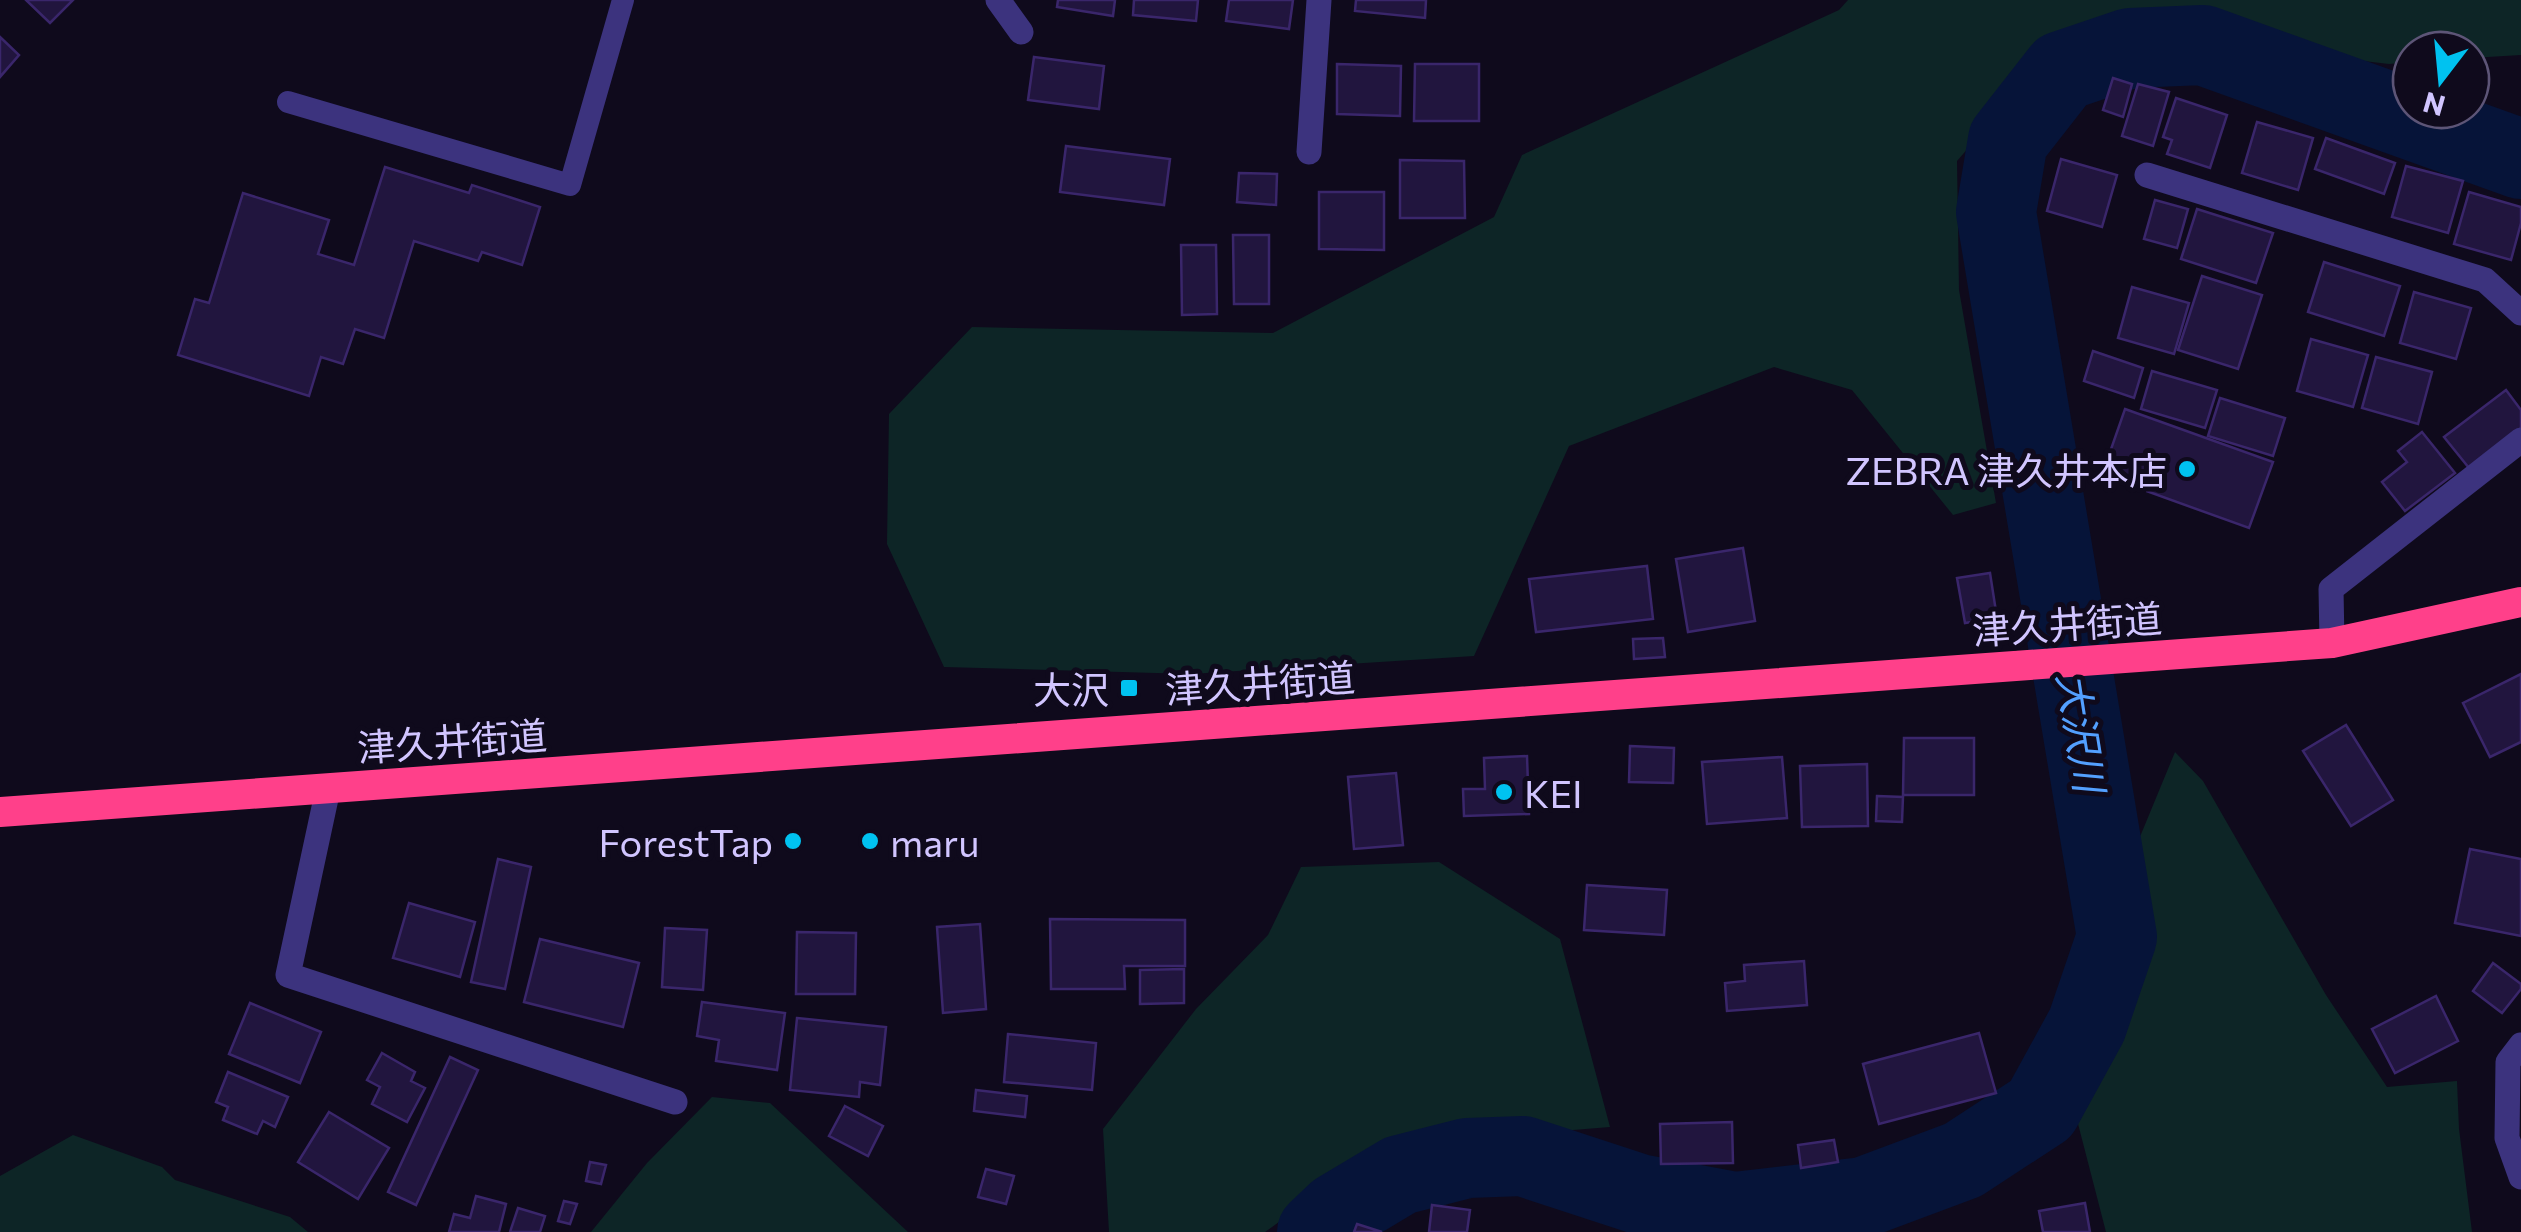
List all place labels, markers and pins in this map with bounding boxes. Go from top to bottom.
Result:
place label: ZEBRA 津久井本店 [1845,446,2167,493]
marker: ZEBRA 津久井本店 [2176,458,2198,480]
place label: 大沢 [1033,665,1109,712]
marker: 大沢 [1118,677,1140,699]
place label: KEI [1524,769,1583,816]
marker: KEI [1493,781,1515,803]
place label: ForestTap [599,818,773,865]
place label: maru [890,818,979,865]
marker: ForestTap [782,830,804,852]
marker: maru [859,830,881,852]

